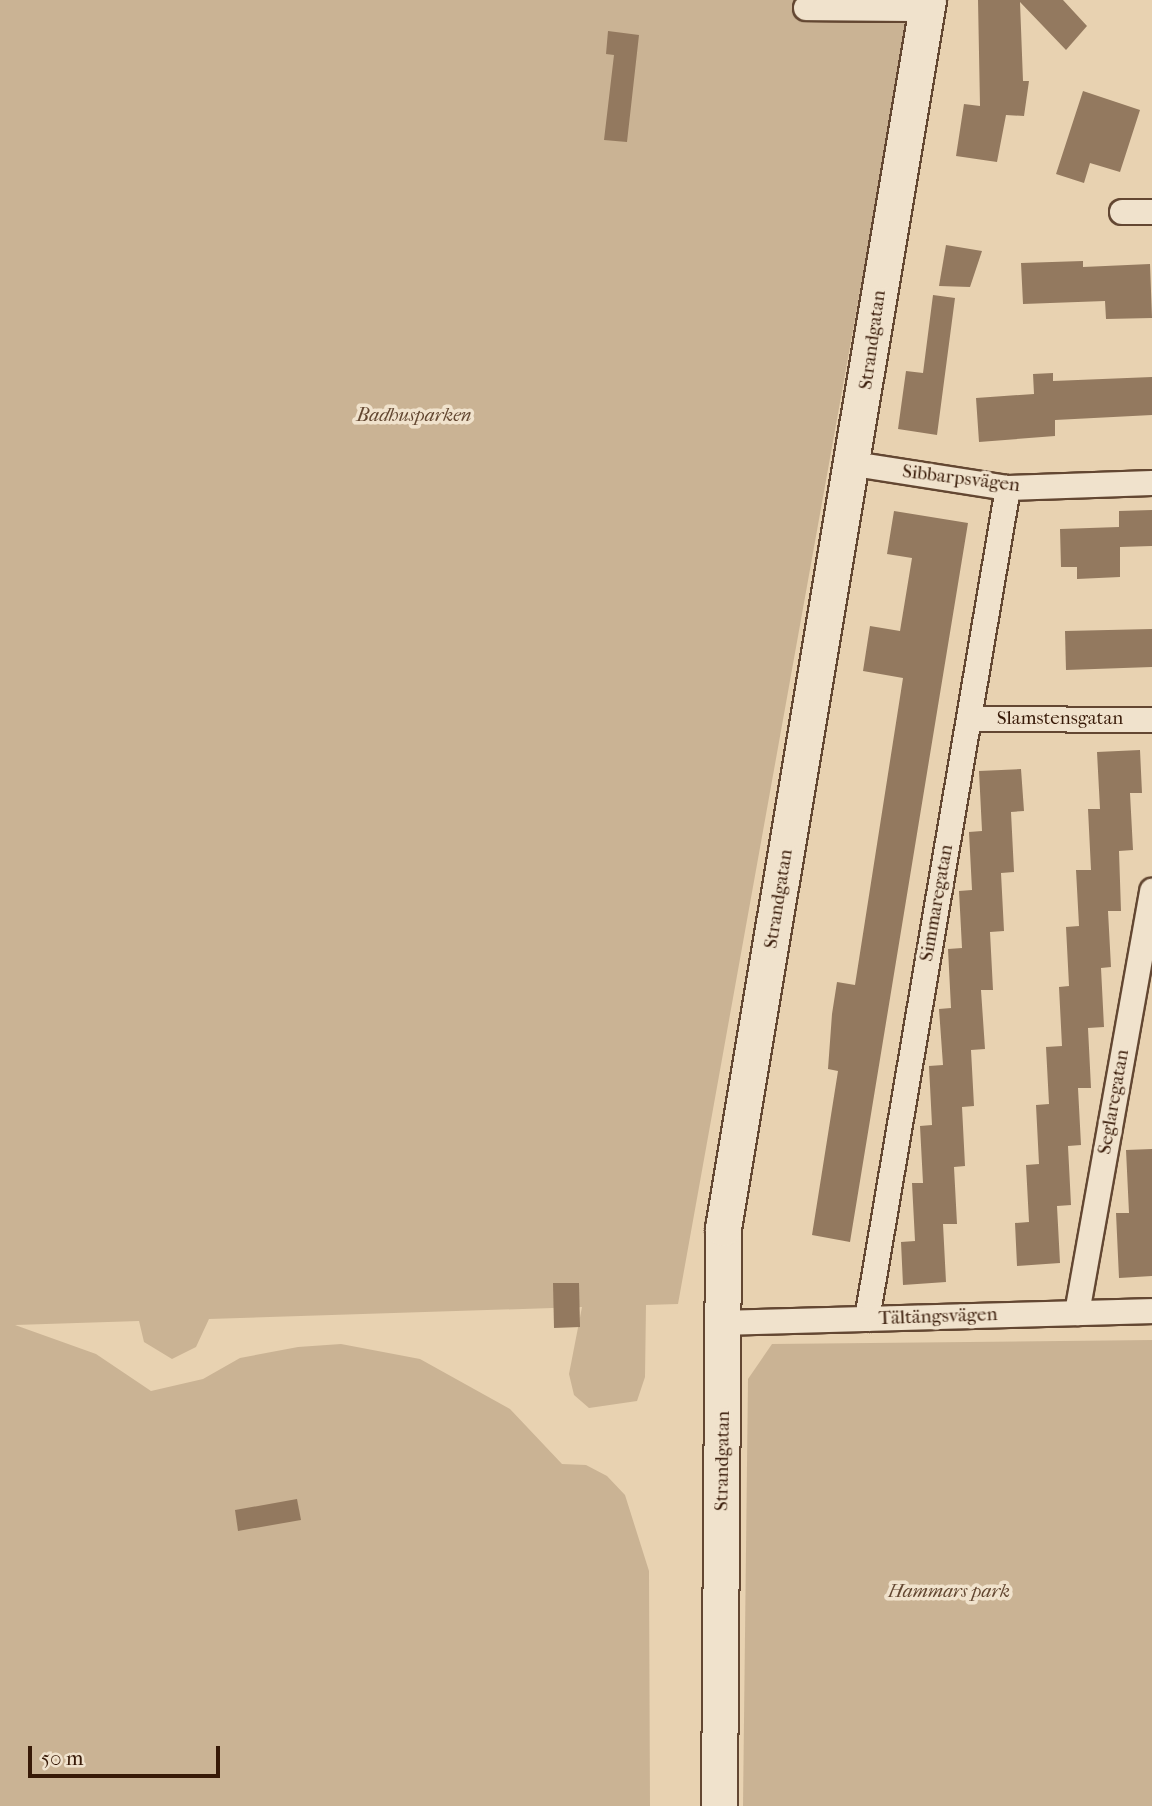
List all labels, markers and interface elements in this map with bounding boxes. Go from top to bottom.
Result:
street label: Strandgatan [855,289,891,391]
park label: Badhusparken [357,405,471,427]
street label: Sibbarpsvägen [901,460,1021,498]
street label: Slamstensgatan [997,708,1123,730]
street label: Simmaregatan [915,843,959,963]
street label: Strandgatan [760,848,798,950]
street label: Seglaregatan [1094,1048,1134,1156]
street label: Tältängsvägen [878,1304,998,1330]
street label: Strandgatan [711,1411,735,1511]
park label: Hammars park [888,1581,1010,1603]
scale bar [32,1732,224,1776]
text: 50 m [41,1746,84,1770]

